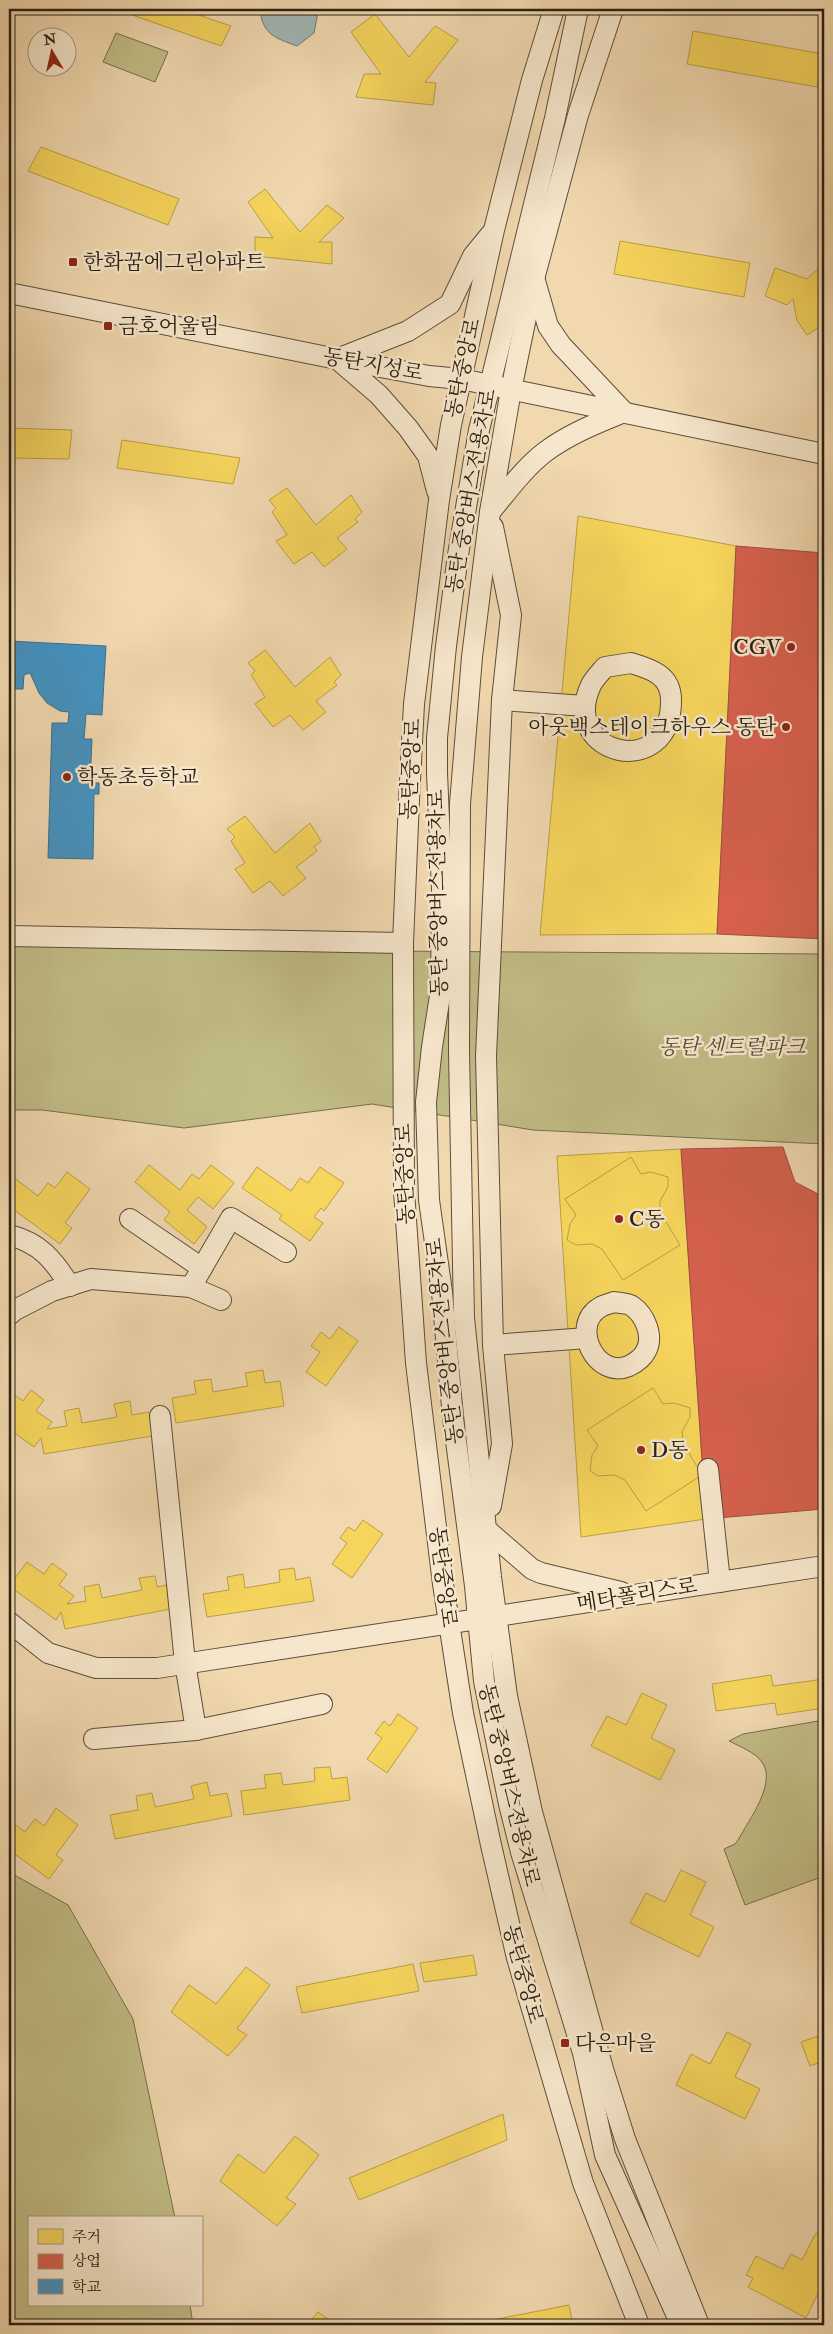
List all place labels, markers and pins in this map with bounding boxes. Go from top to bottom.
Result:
place label: 한화꿈에그린아파트 [83,249,266,276]
marker: 한화꿈에그린아파트 [67,256,79,268]
place label: 금호어울림 [118,313,219,340]
marker: 금호어울림 [102,320,114,332]
place label: CGV [733,634,782,661]
marker: CGV [785,641,797,653]
place label: 아웃백스테이크하우스 동탄 [528,714,777,741]
marker: 아웃백스테이크하우스 동탄 [780,721,792,733]
place label: 학동초등학교 [77,764,199,791]
marker: 학동초등학교 [61,771,73,783]
place label: C동 [629,1206,665,1233]
marker: C동 [613,1213,625,1225]
place label: D동 [651,1437,688,1464]
marker: D동 [635,1444,647,1456]
place label: 다은마을 [575,2030,656,2057]
marker: 다은마을 [559,2037,571,2049]

